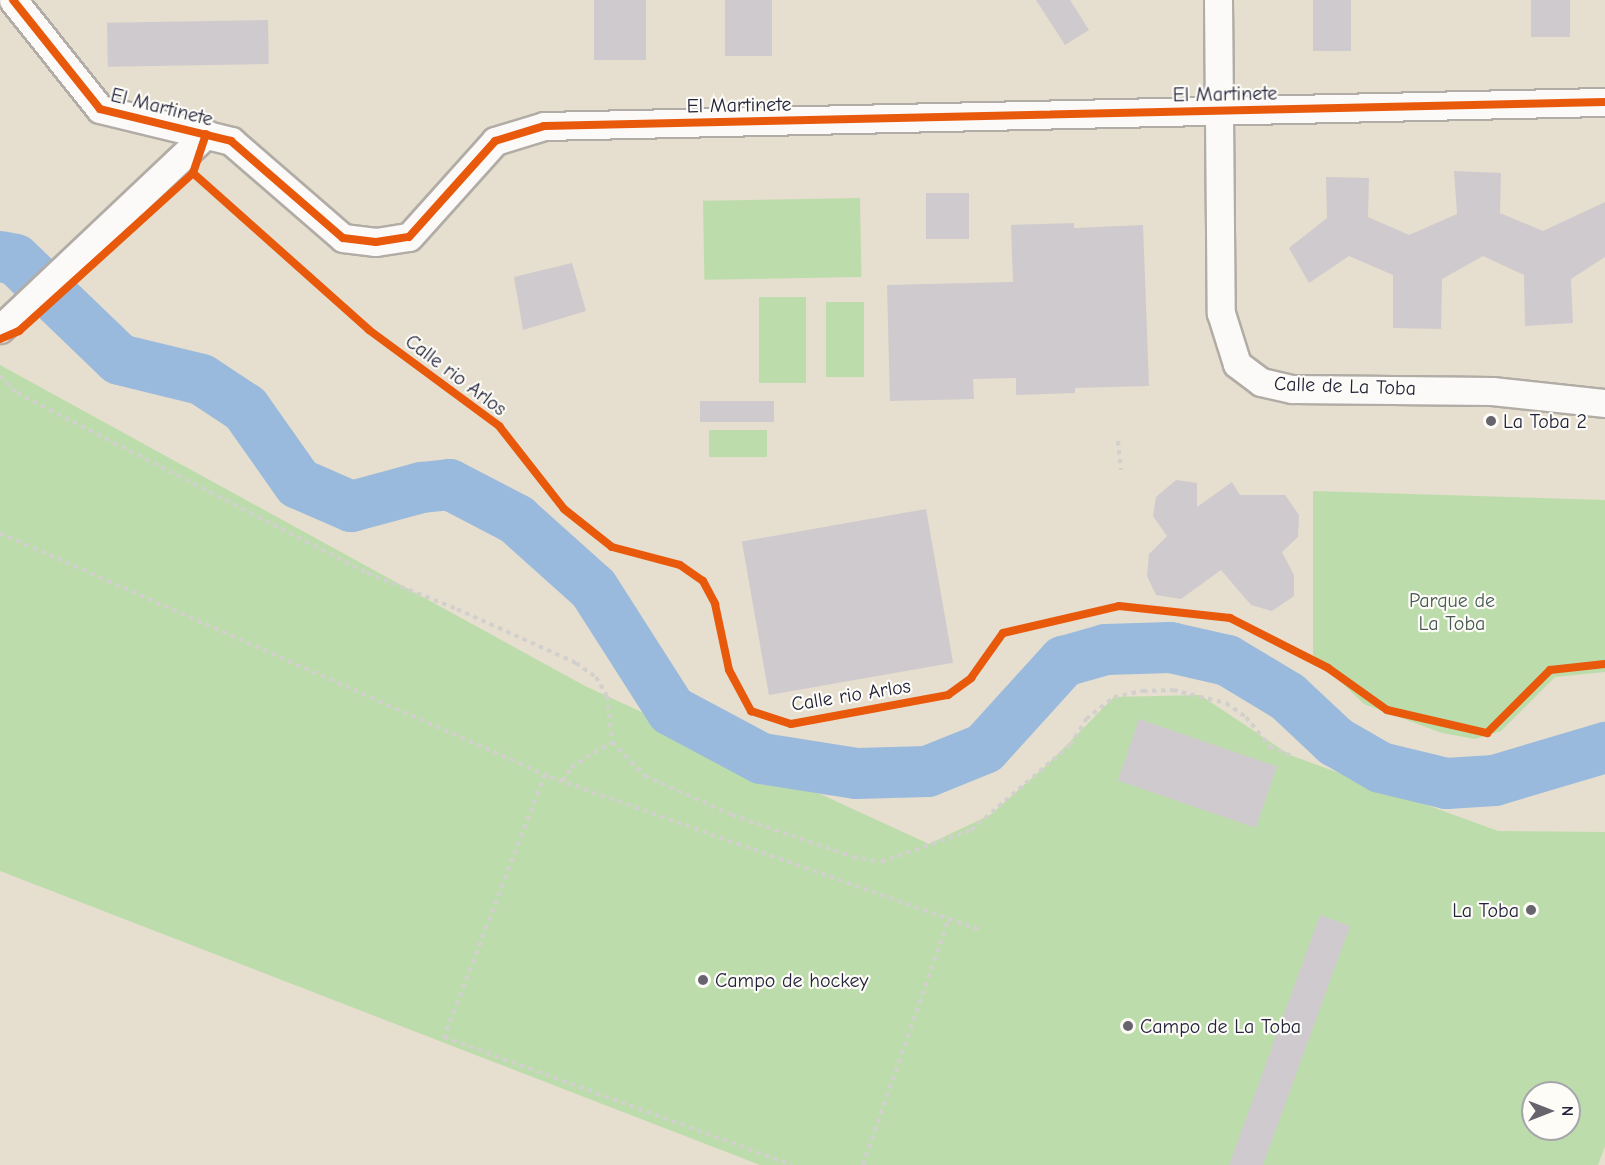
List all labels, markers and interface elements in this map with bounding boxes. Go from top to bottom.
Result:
street label: El Martinete [1172,81,1278,107]
street label: El Martinete [108,83,216,131]
street label: El Martinete [686,92,792,118]
street label: Calle rio Arlos [401,329,511,421]
street label: Calle de La Toba [1274,372,1416,400]
place label: La Toba 2 [1503,409,1587,433]
marker: La Toba 2 [1484,414,1498,428]
park label: Parque de La Toba [1409,589,1495,636]
street label: Calle rio Arlos [790,674,912,716]
place label: La Toba [1452,898,1519,922]
marker: La Toba [1524,903,1538,917]
place label: Campo de hockey [715,968,868,992]
marker: Campo de hockey [696,973,710,987]
place label: Campo de La Toba [1140,1014,1301,1038]
marker: Campo de La Toba [1121,1019,1135,1033]
north arrow [1521,1081,1581,1141]
text: N [1558,1106,1576,1116]

